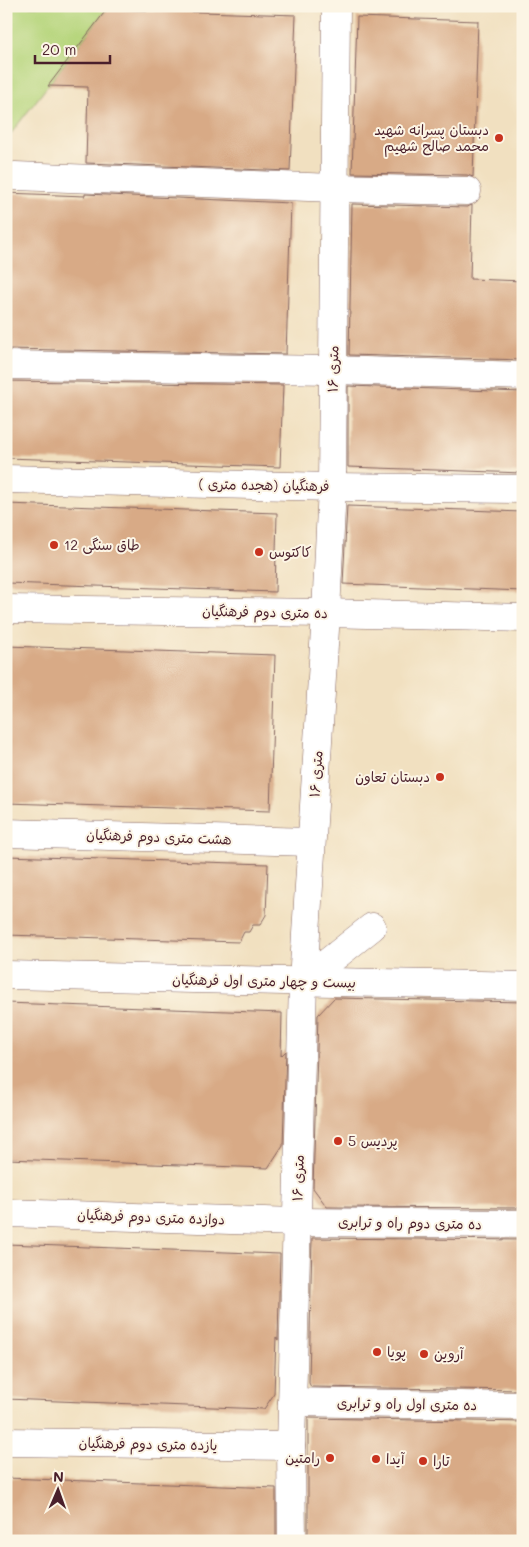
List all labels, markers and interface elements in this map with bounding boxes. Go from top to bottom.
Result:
scale bar [35,32,110,64]
text: 20 m [42,39,76,59]
place label: دبستان پسرانه شهید محمد صالح شهیم [374,120,489,157]
marker: دبستان پسرانه شهید محمد صالح شهیم [493,132,505,144]
street label: ۱۶ متری [323,345,342,393]
street label: فرهنگیان (هجده متری ) [198,474,330,495]
place label: طاق سنگی 12 [64,535,140,554]
marker: طاق سنگی 12 [48,539,60,551]
place label: کاکتوس [269,542,311,561]
marker: کاکتوس [253,546,265,558]
street label: ده متری دوم فرهنگیان [202,601,328,624]
street label: ۱۶ متری [304,750,327,798]
place label: دبستان تعاون [355,767,430,786]
marker: دبستان تعاون [434,771,446,783]
street label: هشت متری دوم فرهنگیان [86,824,232,851]
street label: بیست و چهار متری اول فرهنگیان [172,969,356,993]
place label: پردیس 5 [348,1131,398,1151]
marker: پردیس 5 [332,1135,344,1147]
street label: ۱۶ متری [287,1154,308,1202]
street label: دوازده متری دوم فرهنگیان [77,1204,225,1231]
street label: ده متری دوم راه و ترابری [338,1212,482,1235]
place label: پویا [387,1342,406,1362]
place label: آروین [434,1344,464,1363]
marker: پویا [371,1346,383,1358]
marker: آروین [418,1348,430,1360]
street label: ده متری اول راه و ترابری [337,1393,477,1414]
street label: یازده متری دوم فرهنگیان [78,1433,218,1456]
place label: رامتین [285,1448,320,1467]
place label: آیدا [386,1449,405,1468]
place label: تارا [433,1451,451,1470]
marker: رامتین [324,1452,336,1464]
marker: آیدا [370,1453,382,1465]
marker: تارا [417,1455,429,1467]
north arrow [32,1464,82,1514]
text: N [53,1467,64,1486]

